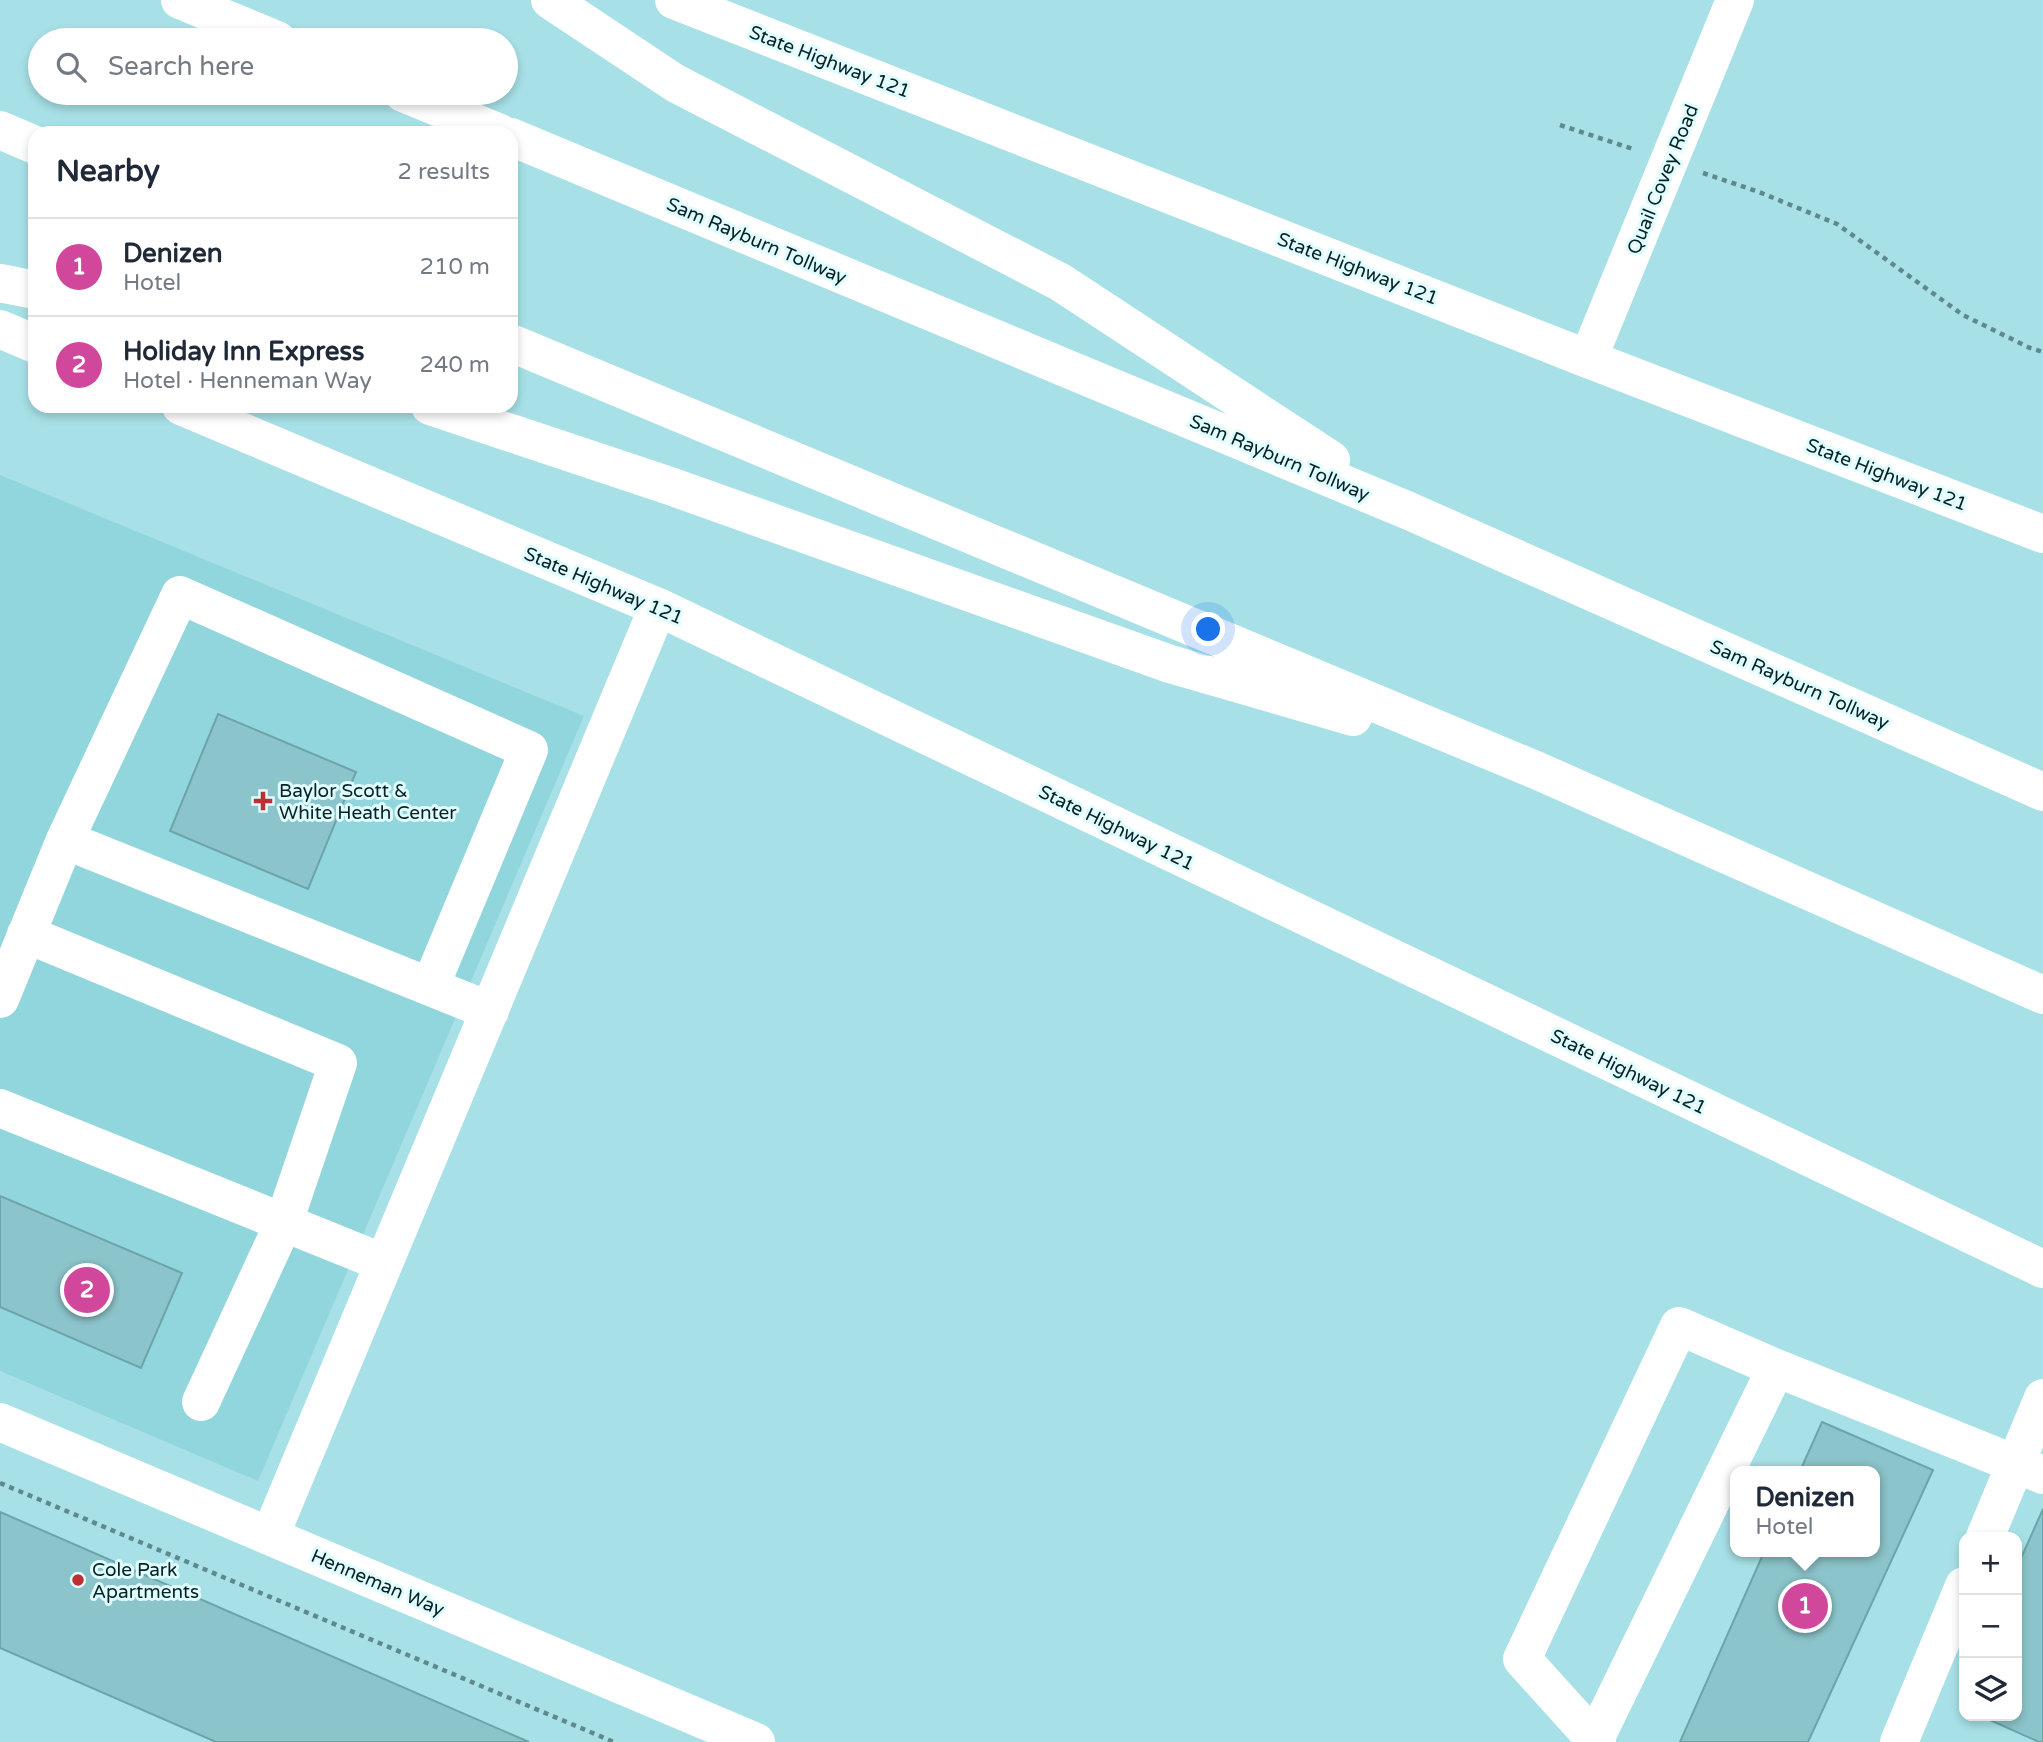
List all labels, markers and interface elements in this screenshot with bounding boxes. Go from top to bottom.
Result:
street label: State Highway 121 [746,21,913,103]
search box [28,28,518,105]
icon: search [52,48,90,86]
text: Search here [108,51,254,82]
street label: Quail Covey Road [1623,101,1703,258]
text: Nearby [56,153,160,190]
text: 2 results [397,158,490,186]
street label: Sam Rayburn Tollway [663,193,850,289]
street label: State Highway 121 [1274,228,1441,310]
text: Denizen [123,238,223,269]
text: 1 [72,253,86,281]
text: 210 m [420,253,490,281]
text: Hotel [123,269,181,297]
text: Holiday Inn Express [123,336,364,367]
text: 2 [72,351,86,379]
text: 240 m [420,351,490,379]
text: Hotel · Henneman Way [123,367,372,395]
street label: Sam Rayburn Tollway [1186,410,1373,506]
street label: State Highway 121 [1803,434,1970,516]
street label: State Highway 121 [521,542,686,629]
your location [1191,612,1225,646]
street label: Sam Rayburn Tollway [1707,636,1892,734]
place label: Baylor Scott & White Heath Center [279,780,457,824]
street label: State Highway 121 [1035,781,1198,875]
marker: Baylor Scott & White Heath Center [253,791,273,811]
street label: State Highway 121 [1547,1025,1710,1119]
pin: 2 [64,1264,110,1316]
popup [1730,1466,1880,1557]
text: Denizen [1755,1482,1855,1513]
text: Hotel [1755,1513,1814,1541]
map controls [1959,1532,2022,1721]
button: + [1959,1532,2022,1595]
street label: Henneman Way [308,1545,448,1621]
place label: Cole Park Apartments [92,1559,199,1603]
marker: Cole Park Apartments [70,1572,86,1588]
pin: 1 [1782,1580,1828,1632]
button: − [1959,1595,2022,1658]
button: layers [1959,1658,2022,1721]

